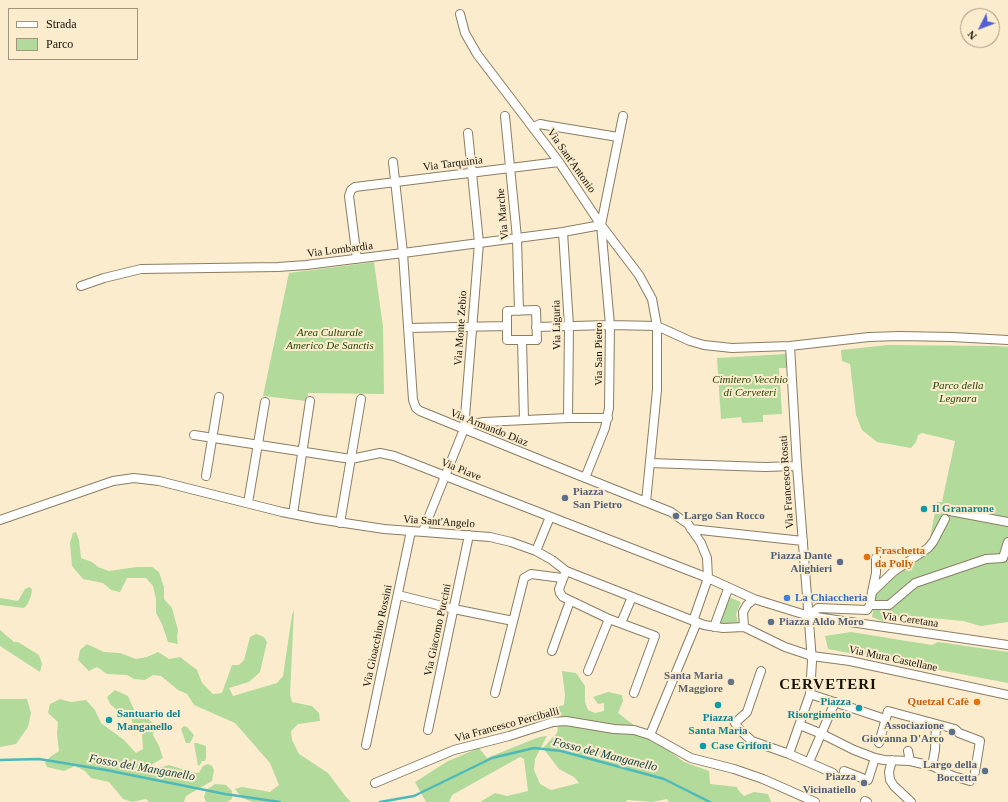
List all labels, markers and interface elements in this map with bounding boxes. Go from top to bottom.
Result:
legend [8,8,138,60]
north arrow [960,8,1000,48]
text: Strada [46,17,77,31]
text: N [965,28,979,42]
text: Parco [46,37,73,51]
street label: Via Sant'Antonio [544,126,598,196]
street label: Via Tarquinia [422,154,484,174]
street label: Via Marche [494,188,512,240]
street label: Via Lombardia [306,239,374,261]
street label: Via Monte Zebio [452,290,470,366]
street label: Via Liguria [550,300,564,350]
street label: Via San Pietro [592,322,606,386]
park label: Area Culturale Americo De Sanctis [286,326,374,352]
park label: Cimitero Vecchio di Cerveteri [712,373,788,399]
park label: Parco della Legnara [932,379,984,405]
street label: Via Armando Diaz [448,406,530,450]
street label: Via Francesco Rosati [777,435,797,529]
street label: Via Piave [439,456,483,484]
place label: Piazza San Pietro [573,485,622,511]
marker: Piazza San Pietro [560,493,570,503]
place label: Il Granarone [932,502,994,516]
marker: Il Granarone [919,504,929,514]
place label: Largo San Rocco [684,509,765,523]
marker: Largo San Rocco [671,511,681,521]
street label: Via Sant'Angelo [403,513,475,531]
place label: Fraschetta da Polly [875,544,925,570]
place label: Piazza Dante Alighieri [771,549,832,575]
marker: Fraschetta da Polly [862,552,872,562]
marker: Piazza Dante Alighieri [835,557,845,567]
street label: Via Giacomo Puccini [422,583,454,677]
street label: Via Gioacchino Rossini [361,584,395,688]
place label: La Chiaccheria [795,591,867,605]
marker: La Chiaccheria [782,593,792,603]
street label: Via Ceretana [881,609,939,631]
place label: Piazza Aldo Moro [779,615,864,629]
marker: Piazza Aldo Moro [766,617,776,627]
street label: Via Mura Castellane [847,643,939,675]
place label: Santa Maria Maggiore [664,669,723,695]
district label: CERVETERI [779,676,877,694]
marker: Santa Maria Maggiore [726,677,736,687]
place label: Piazza Risorgimento [787,695,851,721]
place label: Quetzal Cafè [908,695,969,709]
marker: Quetzal Cafè [972,697,982,707]
marker: Piazza Santa Maria [713,700,723,710]
marker: Piazza Risorgimento [854,703,864,713]
street label: Via Francesco Perciballi [453,705,561,745]
place label: Santuario del Manganello [117,707,180,733]
place label: Piazza Santa Maria [689,711,747,737]
marker: Santuario del Manganello [104,715,114,725]
place label: Associazione Giovanna D'Arco [861,719,944,745]
marker: Associazione Giovanna D'Arco [947,727,957,737]
water label: Fosso del Manganello [551,735,659,775]
place label: Case Grifoni [711,739,771,753]
marker: Case Grifoni [698,741,708,751]
water label: Fosso del Manganello [88,752,196,784]
place label: Largo della Boccetta [923,758,977,784]
marker: Largo della Boccetta [980,766,990,776]
place label: Piazza Vicinatiello [803,770,856,796]
marker: Piazza Vicinatiello [859,778,869,788]

